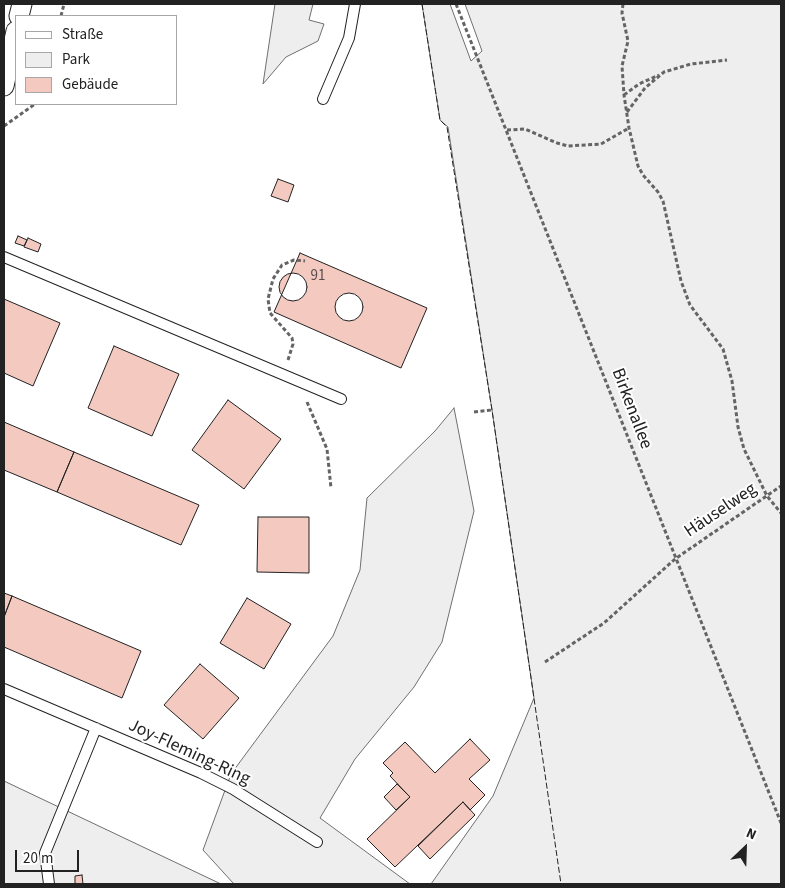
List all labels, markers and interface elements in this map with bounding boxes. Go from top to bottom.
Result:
legend [15,15,178,105]
text: Straße [62,24,103,45]
text: Park [62,49,90,70]
text: Gebäude [62,74,118,95]
house number: 91 [311,268,325,286]
street label: Birkenallee [606,366,656,452]
street label: Häuselweg [681,479,761,543]
street label: Joy-Fleming-Ring [125,715,253,791]
north arrow [720,823,770,873]
text: N [743,823,759,845]
scale bar [18,840,81,872]
text: 20 m [23,848,53,869]

